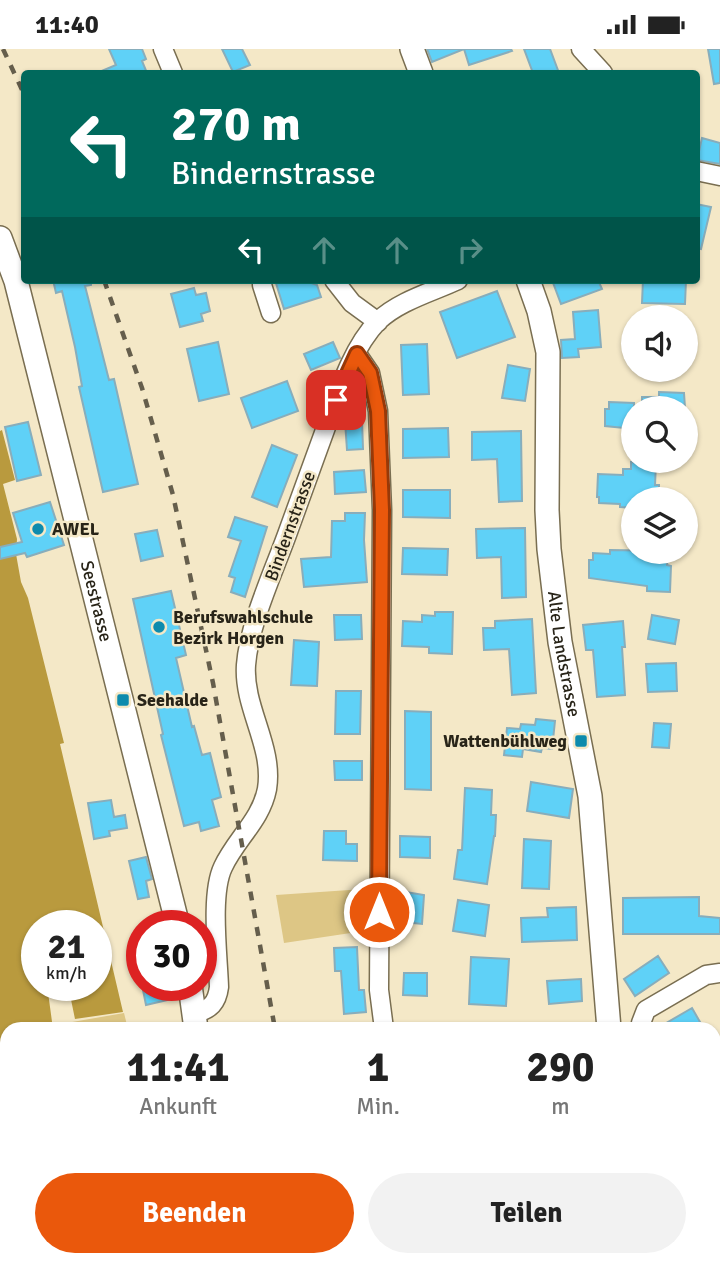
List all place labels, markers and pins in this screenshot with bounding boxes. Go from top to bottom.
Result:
pin [306,370,366,430]
place label: AWEL [52,518,100,540]
marker: AWEL [30,521,46,537]
place label: Berufswahlschule Bezirk Horgen [173,606,313,649]
marker: Berufswahlschule Bezirk Horgen [151,619,167,635]
place label: Seehalde [137,689,208,711]
marker: Seehalde [115,692,131,708]
place label: Wattenbühlweg [443,730,567,752]
marker: Wattenbühlweg [573,733,589,749]

